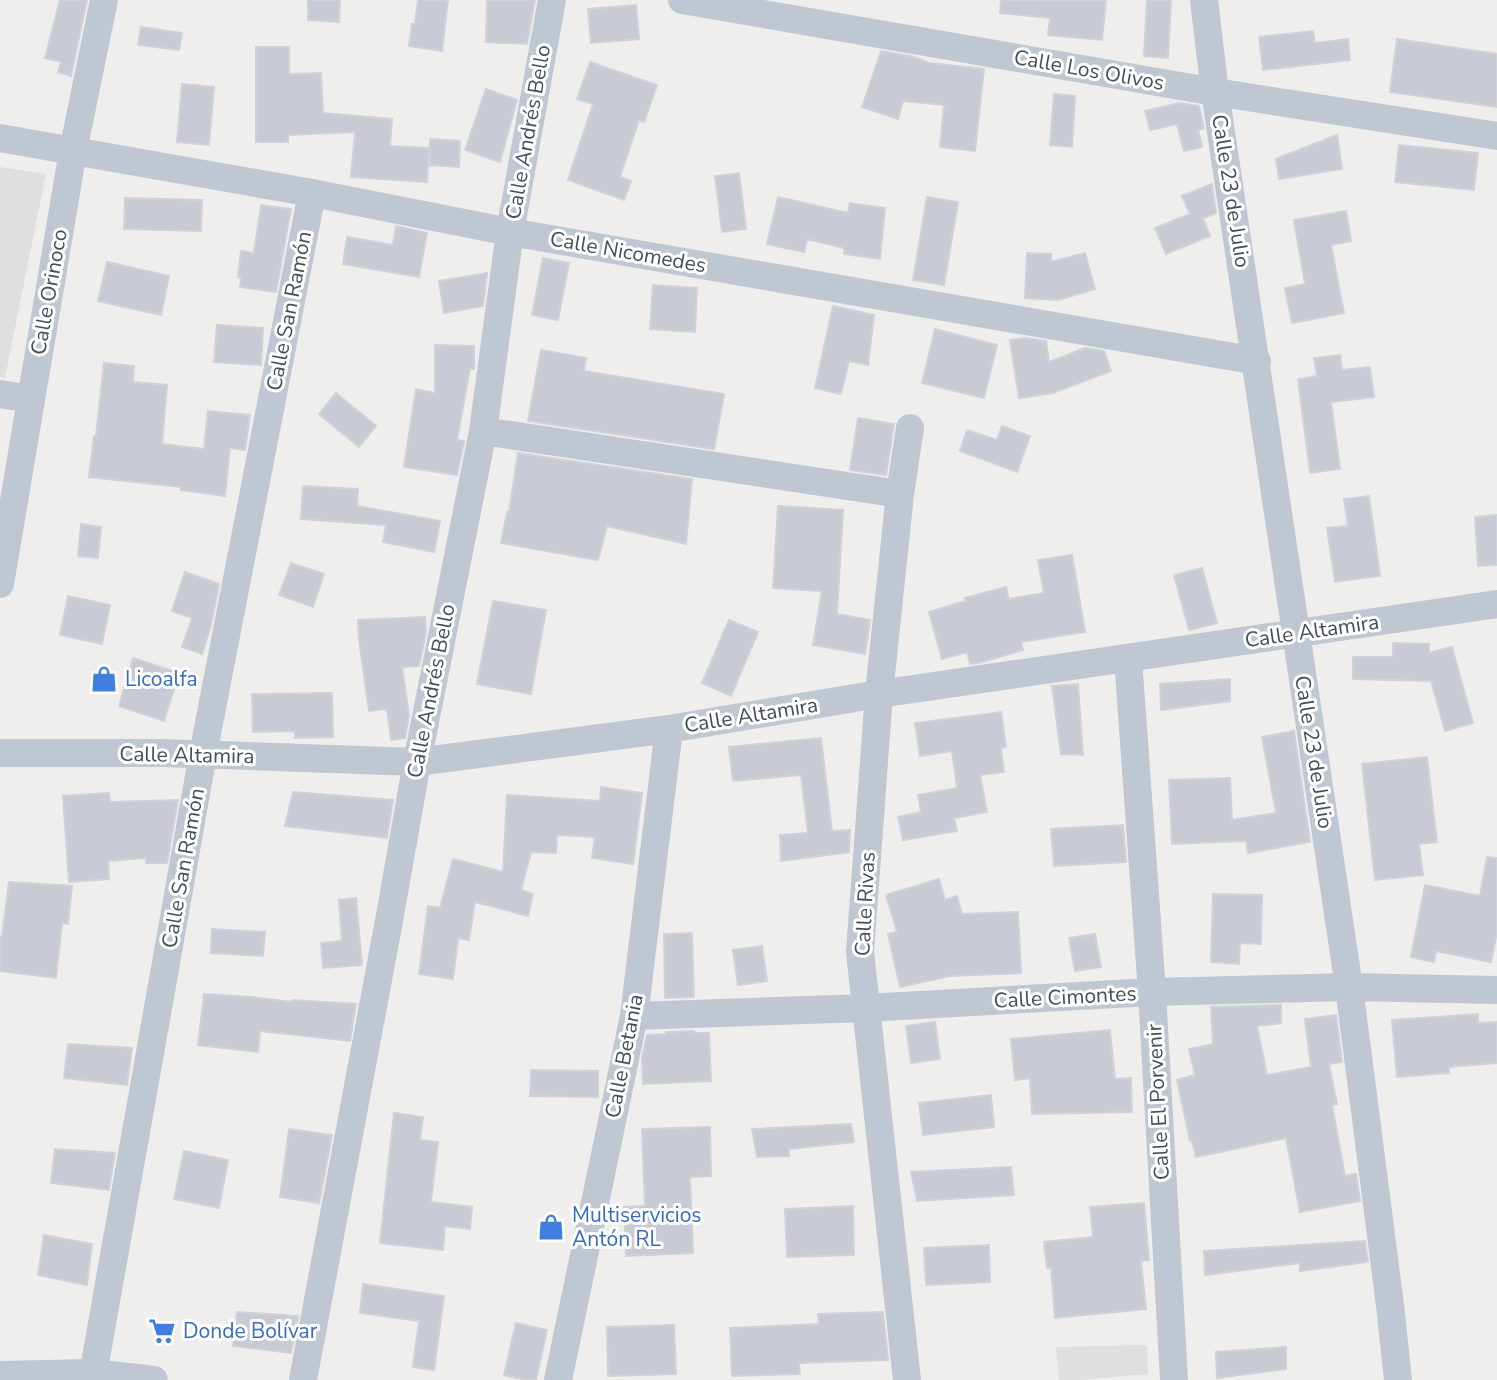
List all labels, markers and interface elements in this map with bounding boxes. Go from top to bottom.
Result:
street label: Calle Andrés Bello [499,43,557,221]
street label: Calle Los Olivos [1012,43,1166,97]
street label: Calle 23 de Julio [1205,112,1257,270]
street label: Calle Nicomedes [548,224,708,280]
street label: Calle Orinoco [24,227,74,357]
street label: Calle San Ramón [260,229,318,393]
street label: Calle Andrés Bello [400,602,462,780]
street label: Calle Altamira [1243,608,1381,654]
shop icon: Licoalfa [89,664,119,694]
place label: Licoalfa [125,665,198,693]
street label: Calle 23 de Julio [1288,673,1340,831]
street label: Calle Altamira [682,691,820,739]
street label: Calle Altamira [119,740,255,770]
street label: Calle San Ramón [155,786,211,950]
street label: Calle Rivas [848,851,882,957]
street label: Calle Cimontes [993,979,1137,1015]
street label: Calle Betania [598,992,650,1120]
street label: Calle El Porvenir [1140,1023,1176,1181]
place label: Multiservicios Antón RL [572,1201,701,1253]
shop icon: Multiservicios Antón RL [536,1212,566,1242]
supermarket icon: Donde Bolívar [147,1316,177,1346]
place label: Donde Bolívar [183,1317,318,1345]

